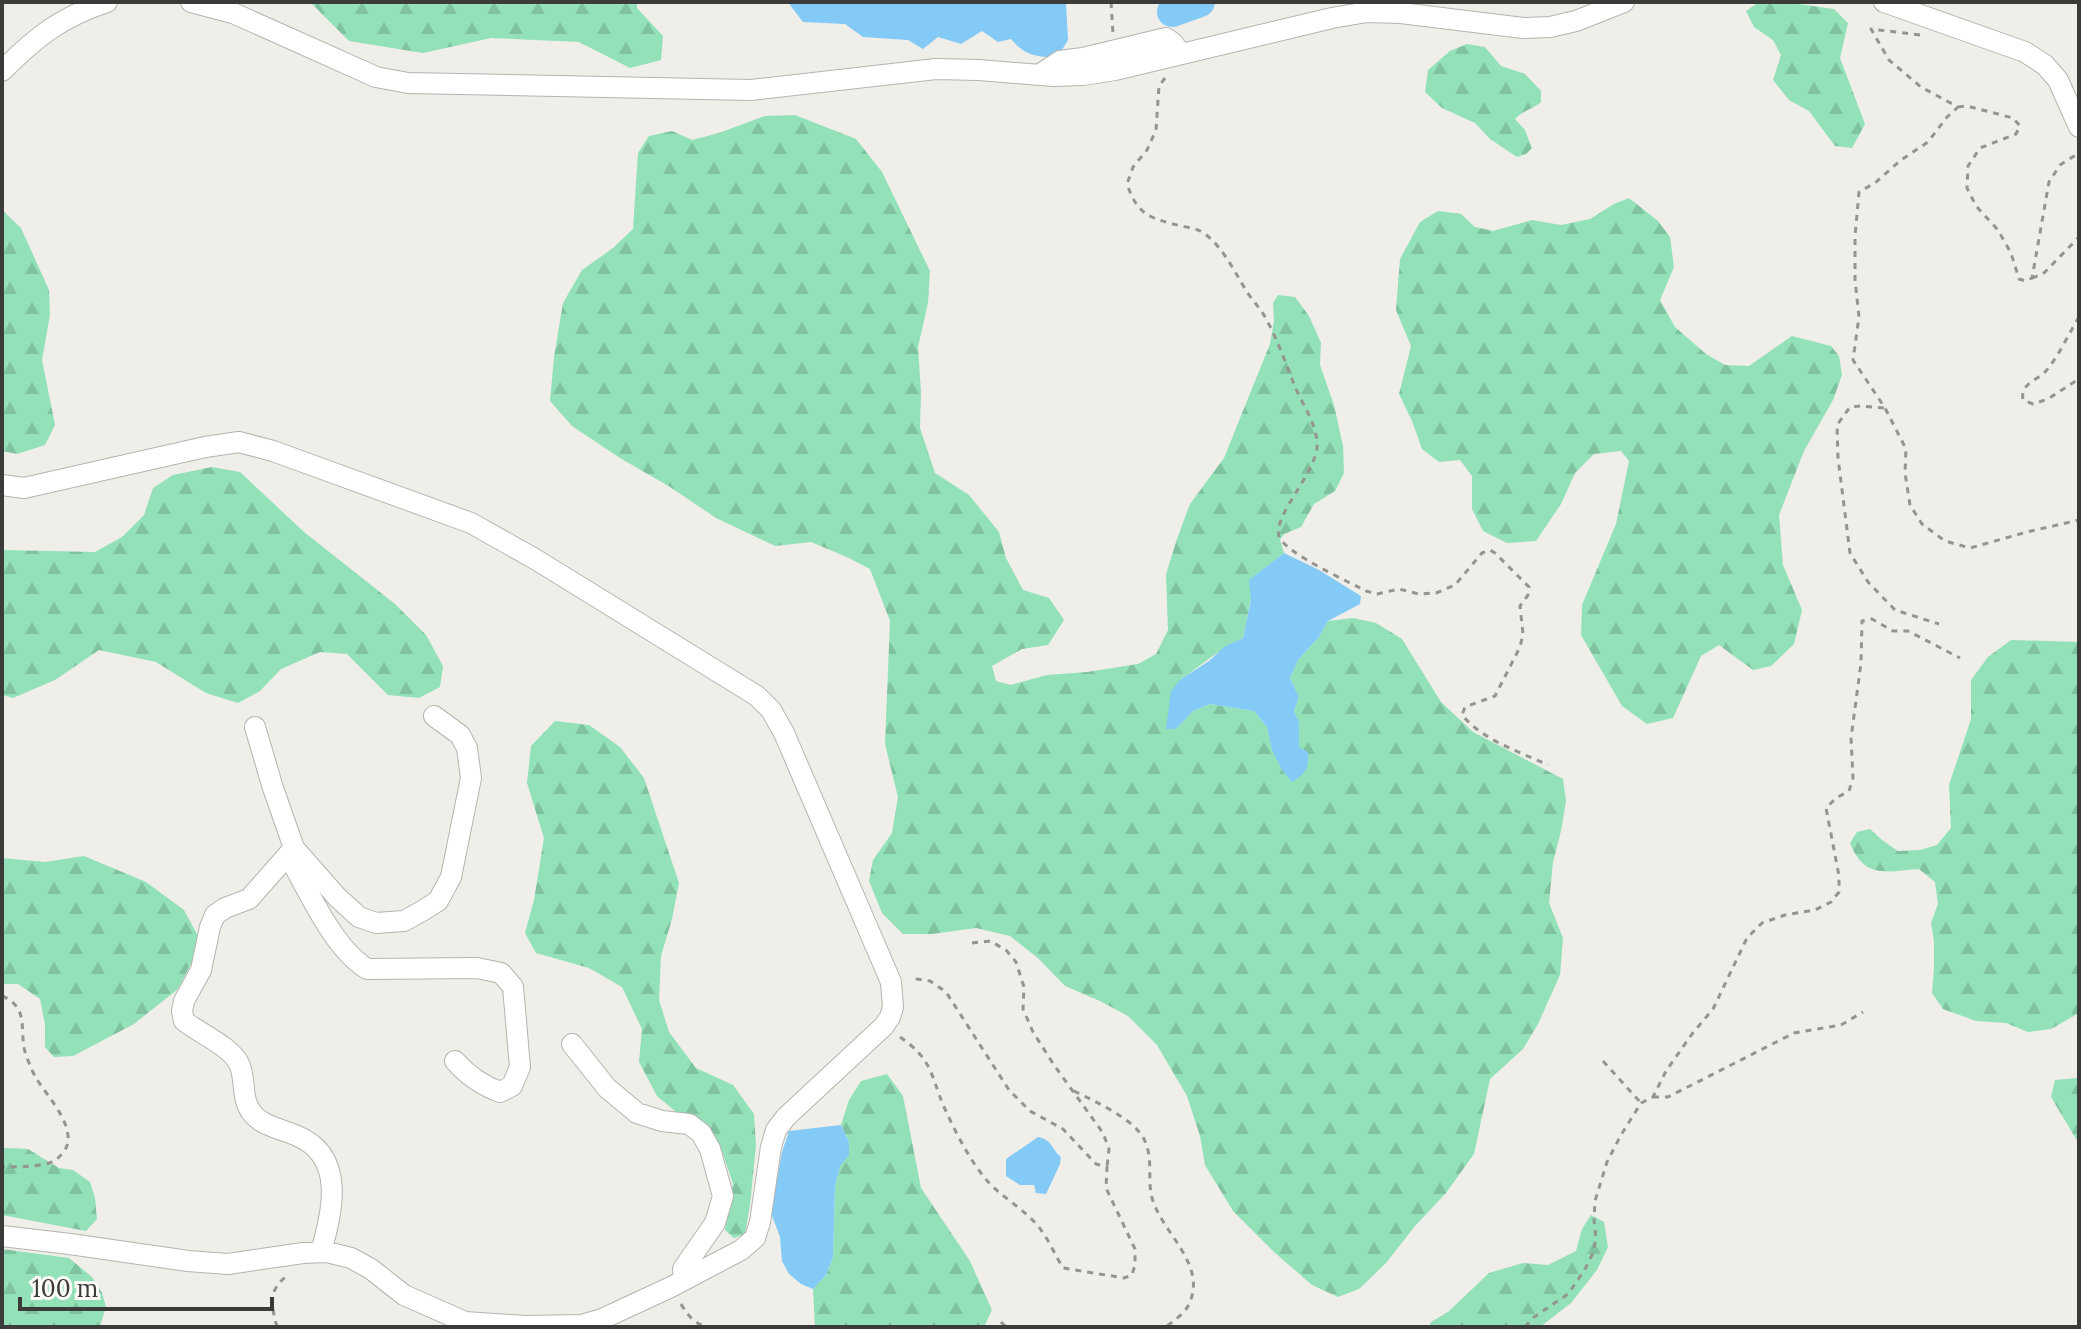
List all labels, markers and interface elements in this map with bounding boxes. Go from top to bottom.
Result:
scale bar [20,1261,272,1311]
text: 100 m [32,1273,98,1304]

